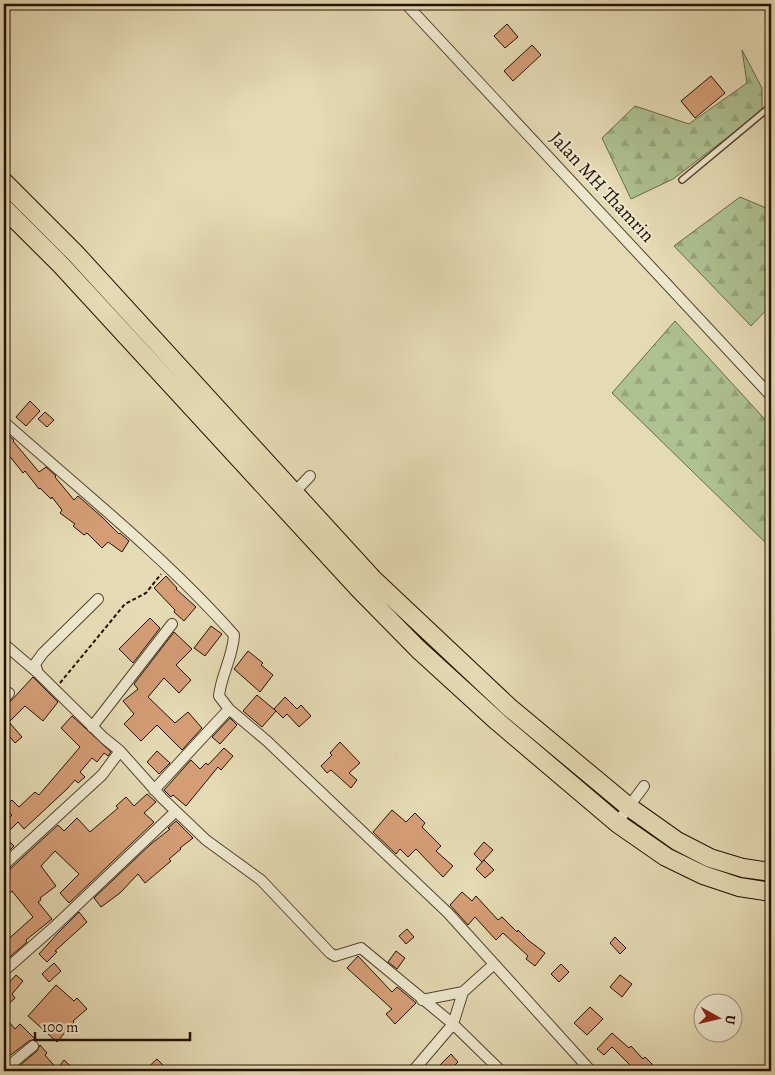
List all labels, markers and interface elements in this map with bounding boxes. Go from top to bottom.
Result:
street label: Jalan MH Thamrin [544,126,660,248]
north arrow [692,992,742,1042]
scale bar [35,1010,190,1042]
text: U [720,1014,740,1026]
text: 100 m [42,1017,79,1037]

